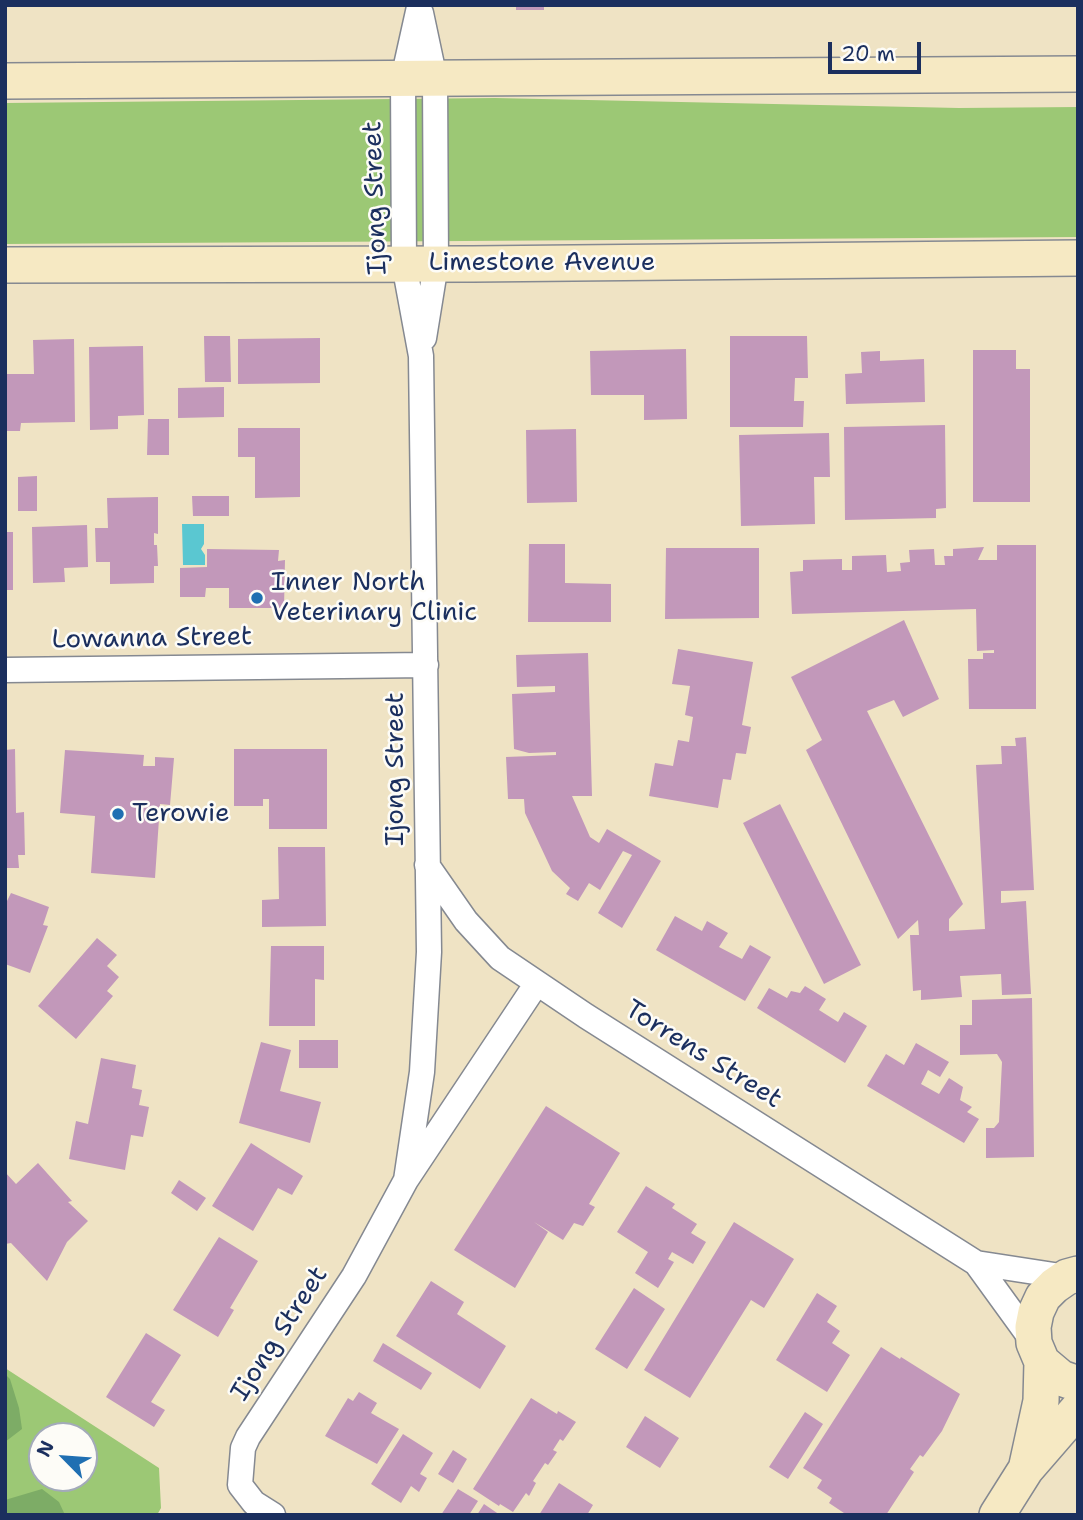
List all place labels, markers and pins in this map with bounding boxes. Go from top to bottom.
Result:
place label: Inner North Veterinary Clinic [271,567,477,628]
marker: Inner North Veterinary Clinic [249,590,265,606]
place label: Terowie [132,798,230,830]
marker: Terowie [110,806,126,822]

